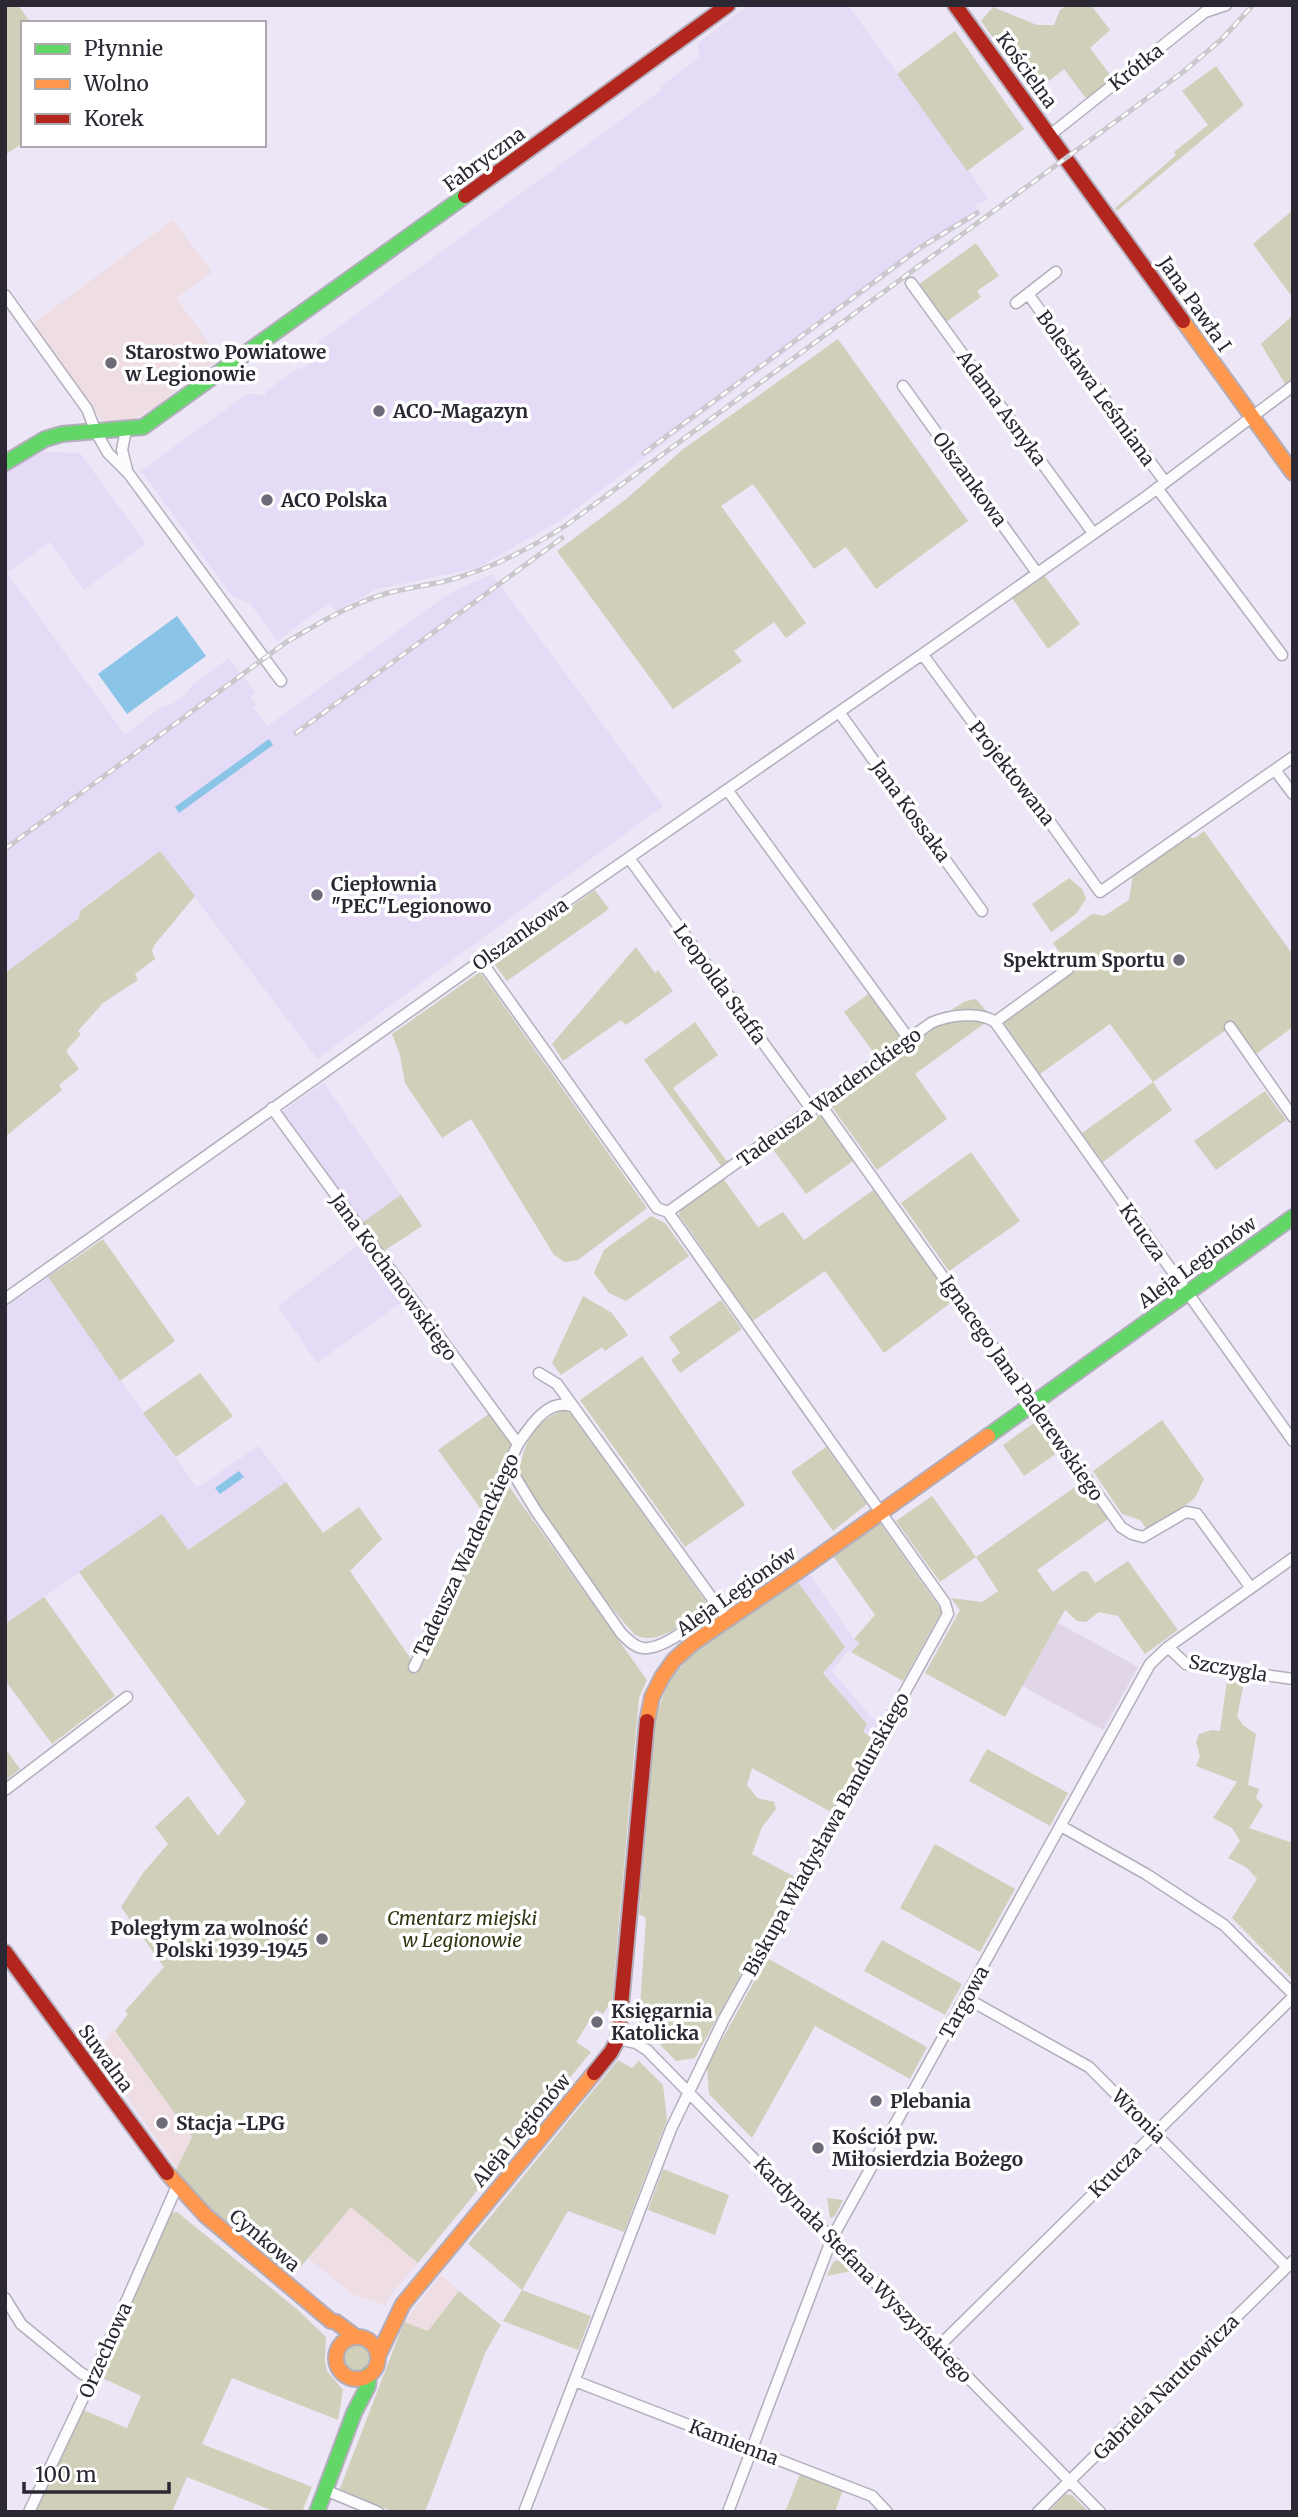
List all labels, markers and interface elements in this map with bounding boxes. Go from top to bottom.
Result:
legend [21,21,266,147]
street label: Kościelna [991,27,1063,113]
text: Płynnie [84,35,163,62]
street label: Krótka [1104,38,1168,96]
text: Wolno [83,70,149,97]
text: Korek [84,105,145,132]
street label: Fabryczna [439,121,529,197]
street label: Jana Pawła I [1153,251,1237,356]
street label: Bolesława Leśmiana [1032,306,1160,470]
place label: Starostwo Powiatowe w Legionowie [124,340,326,386]
street label: Adama Asnyka [952,345,1052,470]
marker: Starostwo Powiatowe w Legionowie [103,355,119,371]
place label: ACO-Magazyn [392,399,528,423]
marker: ACO-Magazyn [371,403,387,419]
street label: Olszankowa [928,427,1012,531]
place label: ACO Polska [280,488,388,512]
marker: ACO Polska [259,492,275,508]
street label: Projektowana [964,716,1060,830]
street label: Jana Kossaka [866,755,956,866]
place label: Ciepłownia "PEC"Legionowo [331,872,491,918]
marker: Ciepłownia "PEC"Legionowo [309,887,325,903]
street label: Olszankowa [468,892,572,976]
street label: Leopolda Staffa [668,919,772,1049]
place label: Spektrum Sportu [1003,948,1165,972]
marker: Spektrum Sportu [1171,952,1187,968]
street label: Tadeusza Wardenckiego [732,1022,926,1172]
street label: Jana Kochanowskiego [325,1188,463,1365]
street label: Krucza [1115,1199,1171,1265]
street label: Aleja Legionów [1132,1210,1262,1314]
street label: Ignacego Jana Paderewskiego [935,1271,1109,1505]
street label: Tadeusza Wardenckiego [408,1450,524,1660]
street label: Aleja Legionów [671,1540,801,1642]
street label: Szczygla [1187,1649,1269,1687]
street label: Biskupa Władysława Bandurskiego [738,1688,914,1980]
park label: Cmentarz miejski w Legionowie [387,1906,537,1952]
place label: Poległym za wolność Polski 1939-1945 [110,1916,308,1962]
marker: Poległym za wolność Polski 1939-1945 [314,1931,330,1947]
street label: Targowa [934,1961,994,2043]
place label: Księgarnia Katolicka [611,1999,713,2045]
marker: Księgarnia Katolicka [589,2014,605,2030]
street label: Suwalna [73,2019,139,2097]
street label: Aleja Legionów [466,2068,576,2192]
street label: Wronia [1106,2083,1171,2148]
place label: Plebania [890,2089,971,2113]
marker: Plebania [868,2093,884,2109]
place label: Stacja -LPG [176,2111,285,2135]
marker: Stacja -LPG [154,2115,170,2131]
place label: Kościół pw. Miłosierdzia Bożego [832,2125,1023,2171]
marker: Kościół pw. Miłosierdzia Bożego [810,2140,826,2156]
street label: Krucza [1084,2140,1146,2202]
street label: Kardynała Stefana Wyszyńskiego [749,2152,977,2388]
street label: Cynkowa [225,2204,305,2276]
street label: Orzechowa [73,2299,137,2401]
street label: Gabriela Narutowicza [1088,2309,1244,2465]
street label: Kamienna [686,2414,782,2470]
scale bar [24,2450,170,2494]
text: 100 m [35,2461,97,2488]

